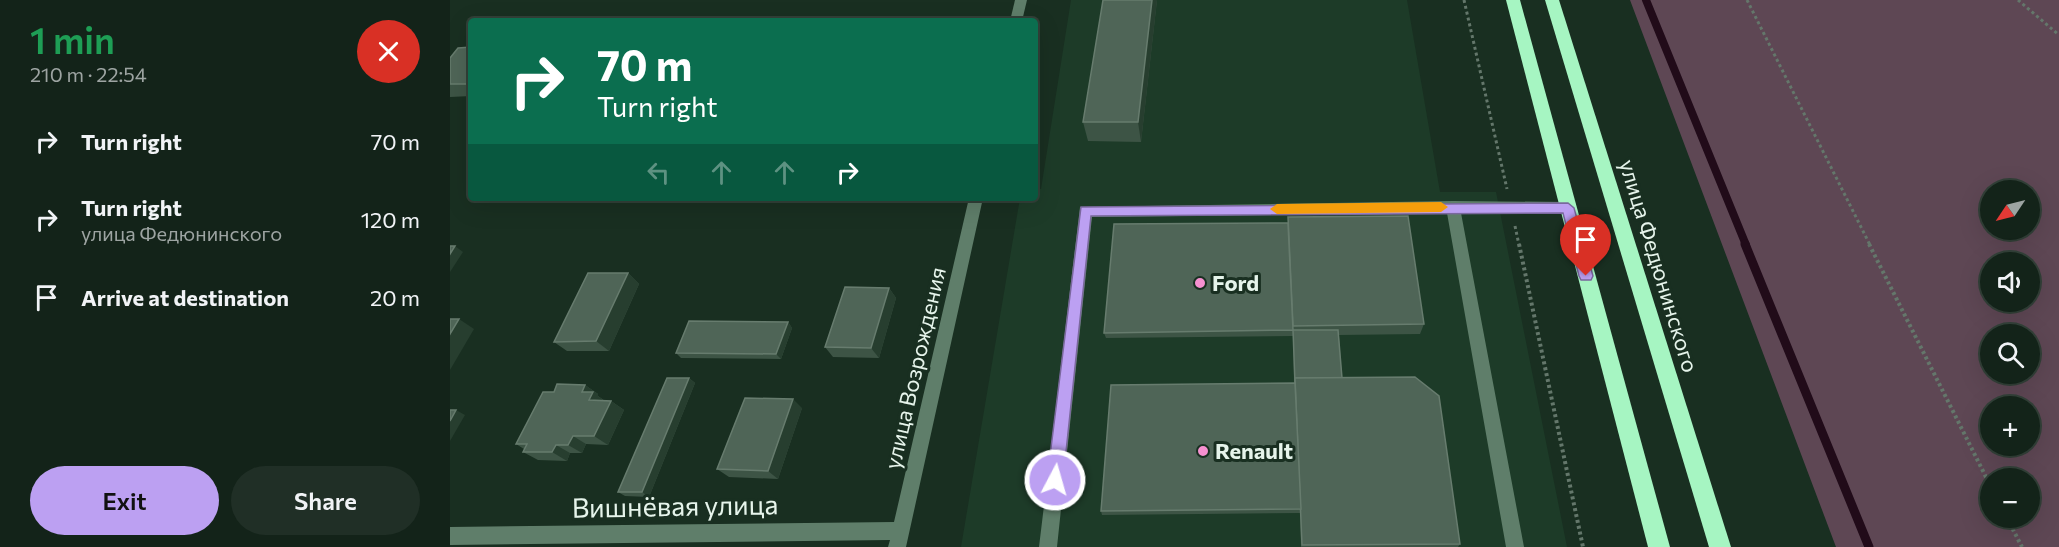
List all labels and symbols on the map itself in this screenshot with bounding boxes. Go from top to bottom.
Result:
street label: улица Федюнинского [1614,156,1705,376]
north arrow [1980,180,2040,240]
pin [1560,214,1611,276]
street label: улица Возрождения [878,264,951,472]
place label: Ford [1212,269,1259,296]
marker: Ford [1193,276,1207,290]
place label: Renault [1215,437,1293,464]
marker: Renault [1196,444,1210,458]
position arrow [1023,448,1087,512]
street label: Вишнёвая улица [571,487,779,524]

